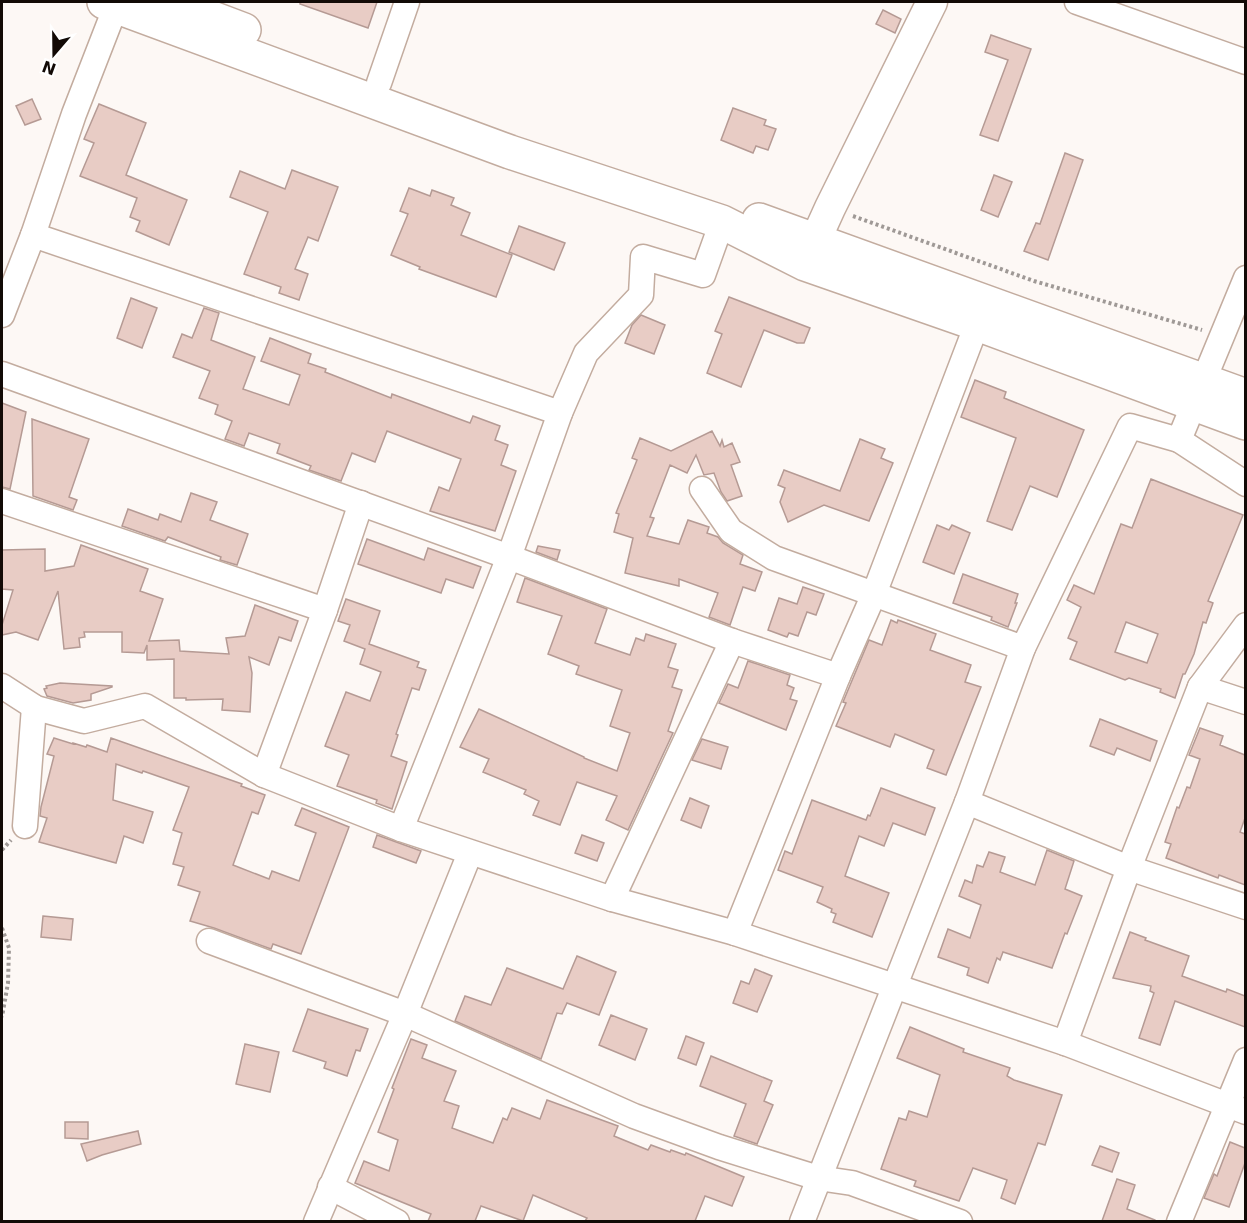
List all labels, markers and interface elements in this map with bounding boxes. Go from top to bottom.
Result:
north arrow [24,24,84,84]
text: N [39,56,59,79]

